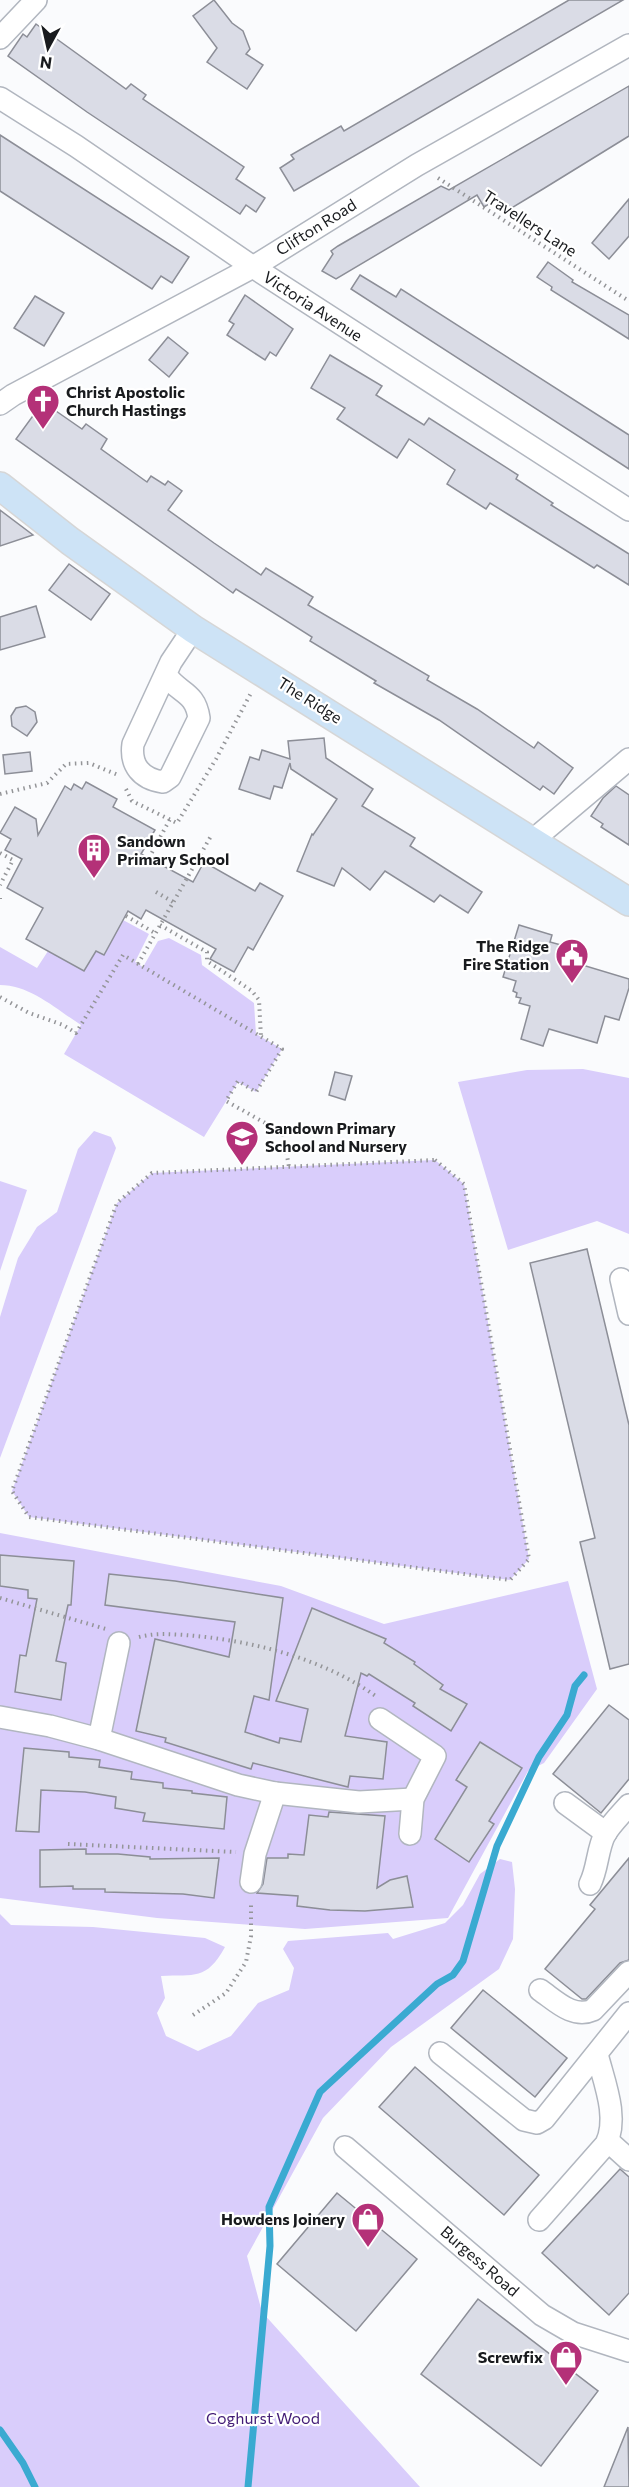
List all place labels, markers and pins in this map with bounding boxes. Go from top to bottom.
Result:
place label: Christ Apostolic Church Hastings [66,382,186,419]
church icon: Christ Apostolic Church Hastings [25,383,61,430]
place label: Sandown Primary School [117,831,229,868]
building icon: Sandown Primary School [76,832,112,879]
place label: The Ridge Fire Station [463,936,549,973]
public building icon: The Ridge Fire Station [554,937,590,984]
place label: Sandown Primary School and Nursery [265,1118,407,1155]
school or university icon: Sandown Primary School and Nursery [224,1119,260,1166]
shop icon: Howdens Joinery [350,2201,386,2248]
place label: Howdens Joinery [221,2209,345,2228]
shop icon: Screwfix [548,2339,584,2386]
place label: Screwfix [478,2347,543,2366]

